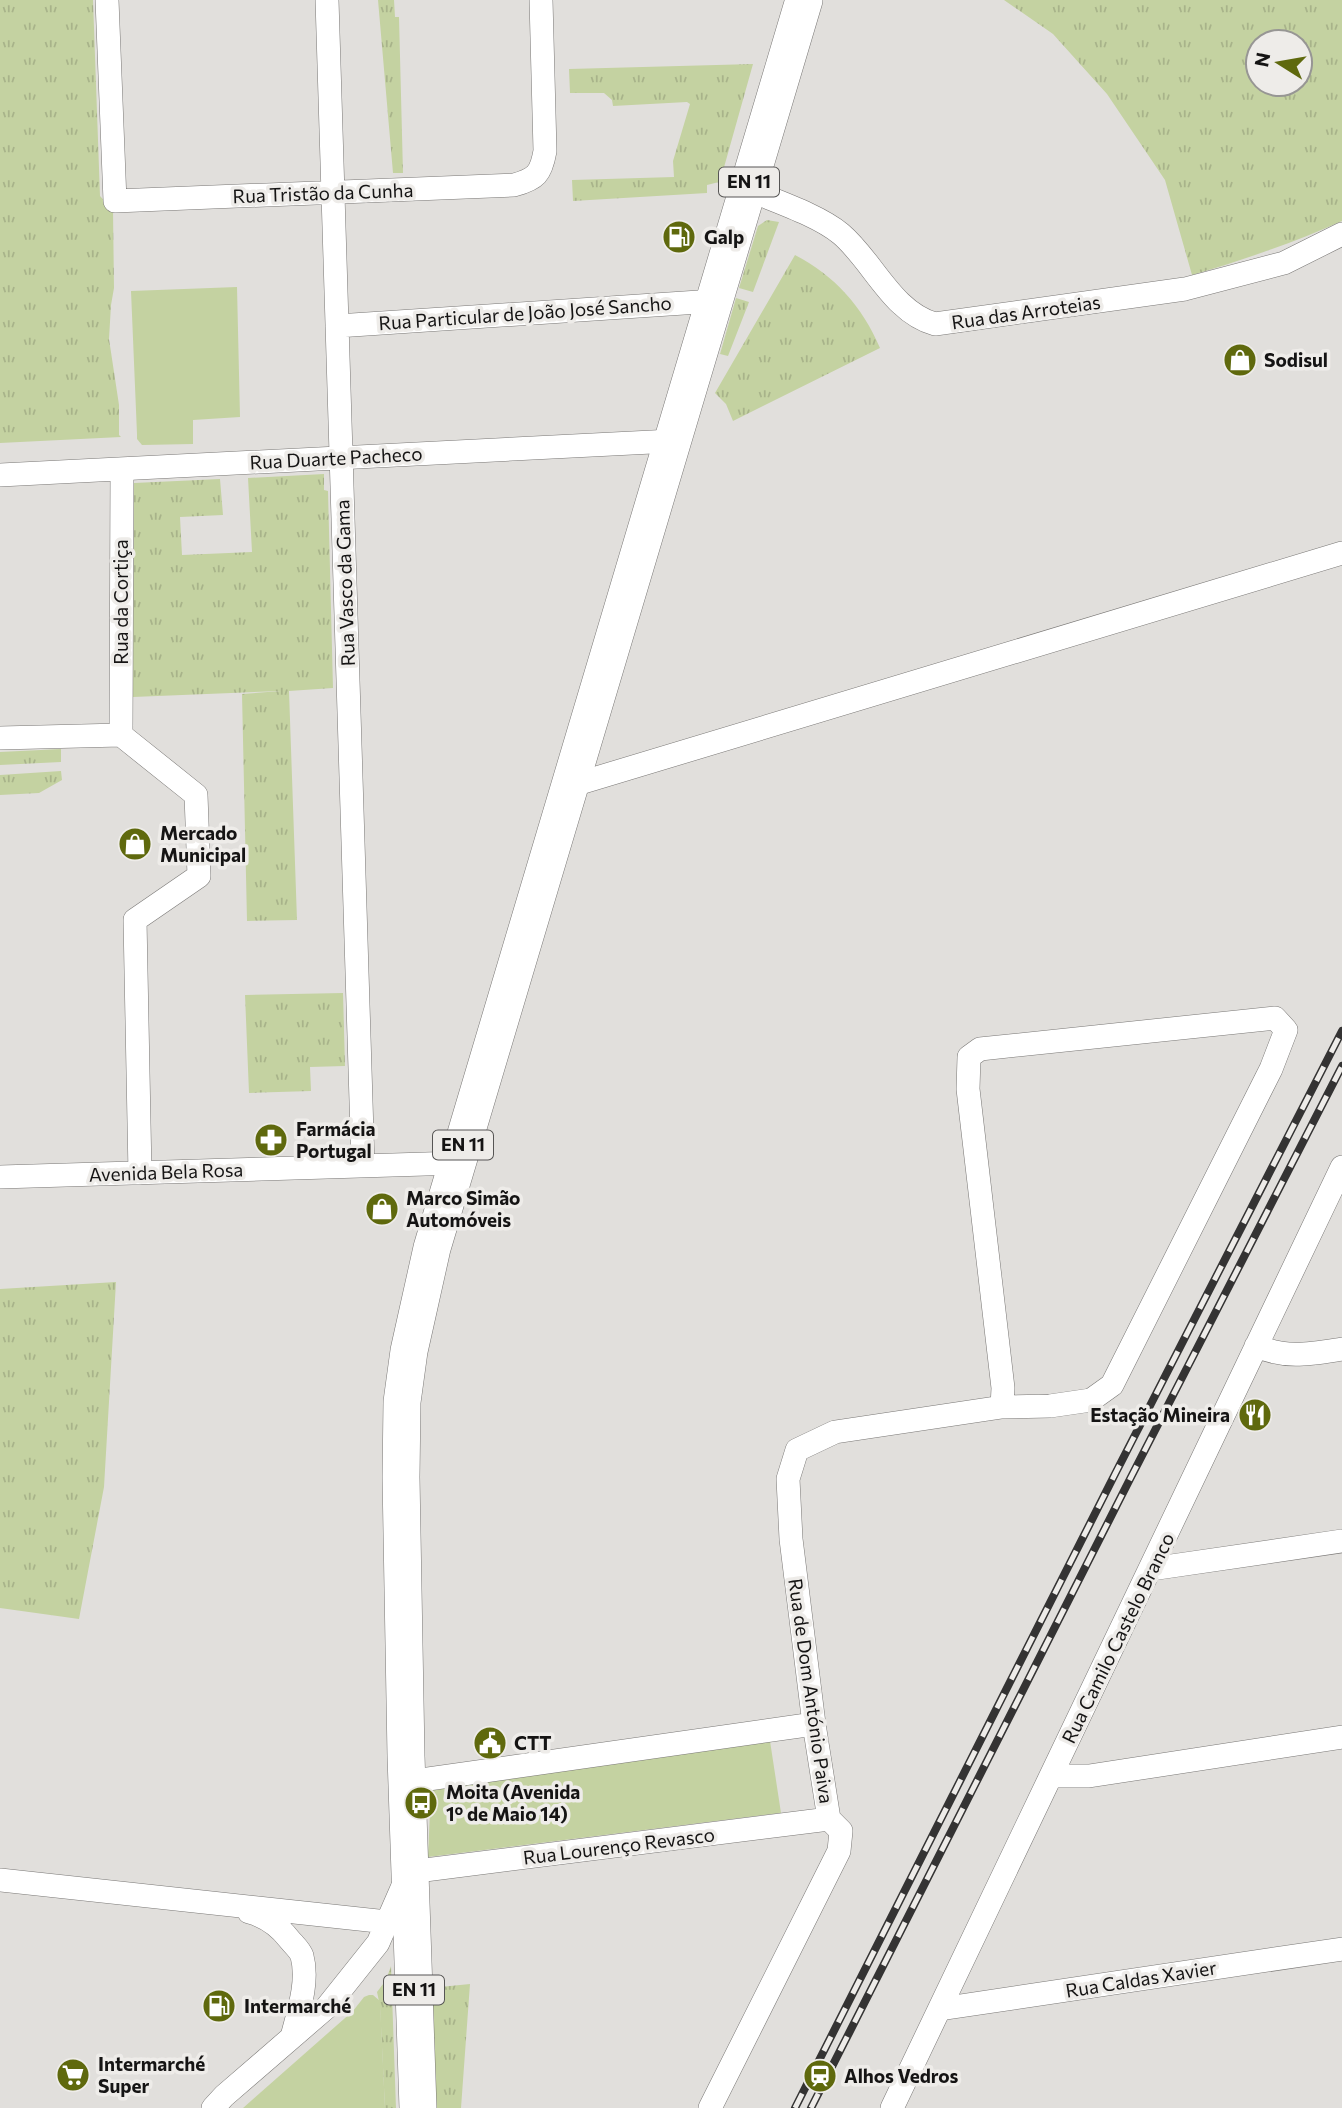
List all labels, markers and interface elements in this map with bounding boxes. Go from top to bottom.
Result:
north arrow [1244,28,1314,98]
text: N [1249,50,1274,69]
road number: EN 11 [719,168,779,196]
street label: Rua Tristão da Cunha [232,178,414,207]
fuel station icon: Galp [660,218,698,256]
place label: Galp [704,225,744,248]
street label: Rua das Arroteias [950,290,1102,333]
street label: Rua Particular de João José Sancho [378,291,672,334]
shop icon: Sodisul [1221,341,1259,379]
place label: Sodisul [1264,348,1328,371]
street label: Rua Duarte Pacheco [249,441,423,474]
street label: Rua Vasco da Gama [330,499,359,667]
street label: Rua da Cortiça [109,539,132,665]
place label: Mercado Municipal [160,821,246,866]
shop icon: Mercado Municipal [116,825,154,863]
place label: Farmácia Portugal [296,1117,375,1162]
pharmacy icon: Farmácia Portugal [252,1121,290,1159]
road number: EN 11 [433,1130,493,1160]
street label: Avenida Bela Rosa [88,1157,244,1186]
place label: Marco Simão Automóveis [406,1186,520,1231]
shop icon: Marco Simão Automóveis [363,1190,401,1228]
restaurant icon: Estação Mineira [1236,1396,1274,1434]
place label: Estação Mineira [1090,1403,1230,1426]
street label: Rua Camilo Castelo Branco [1057,1529,1179,1747]
street label: Rua de Dom António Paiva [784,1577,839,1805]
public building icon: CTT [471,1724,509,1762]
place label: CTT [514,1731,552,1754]
place label: Moita (Avenida 1º de Maio 14) [446,1780,580,1825]
bus stop icon: Moita (Avenida 1º de Maio 14) [402,1784,440,1822]
street label: Rua Lourenço Revasco [522,1822,716,1869]
street label: Rua Caldas Xavier [1064,1955,1219,2002]
road number: EN 11 [384,1976,444,2004]
fuel station icon: Intermarché [200,1987,238,2025]
place label: Intermarché [244,1994,351,2017]
place label: Intermarché Super [98,2052,205,2097]
supermarket icon: Intermarché Super [54,2056,92,2094]
station icon: Alhos Vedros [801,2057,839,2095]
place label: Alhos Vedros [844,2064,958,2087]

